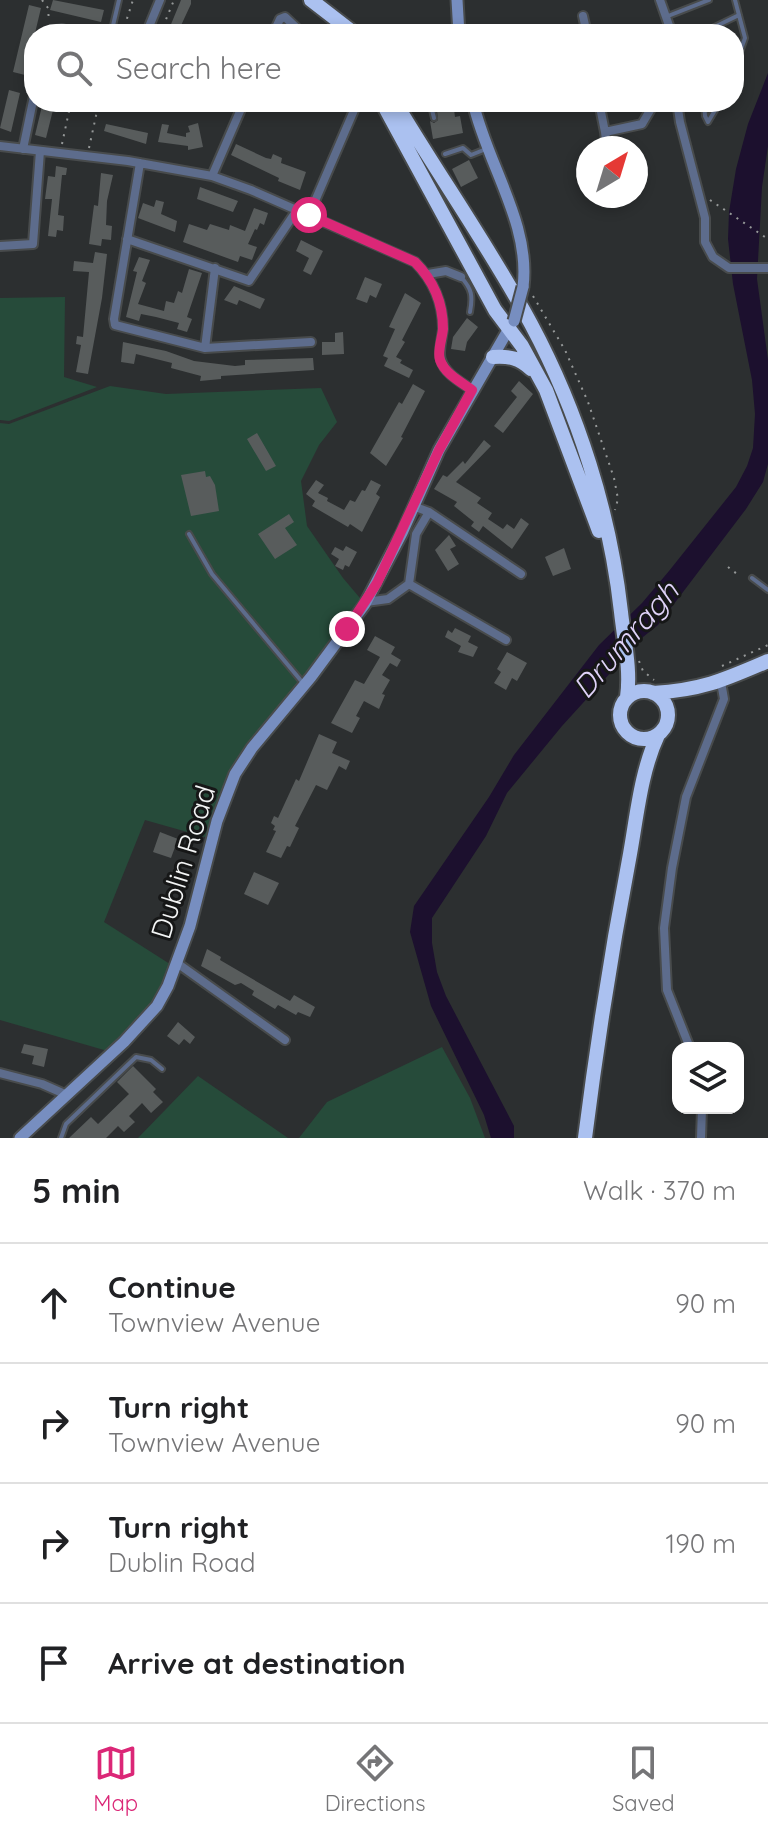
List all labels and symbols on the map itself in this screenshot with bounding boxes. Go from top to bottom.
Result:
north arrow [576,136,648,208]
route start [291,197,327,233]
water label: Drumragh [564,572,687,706]
route end [329,611,365,647]
street label: Dublin Road [143,781,222,943]

